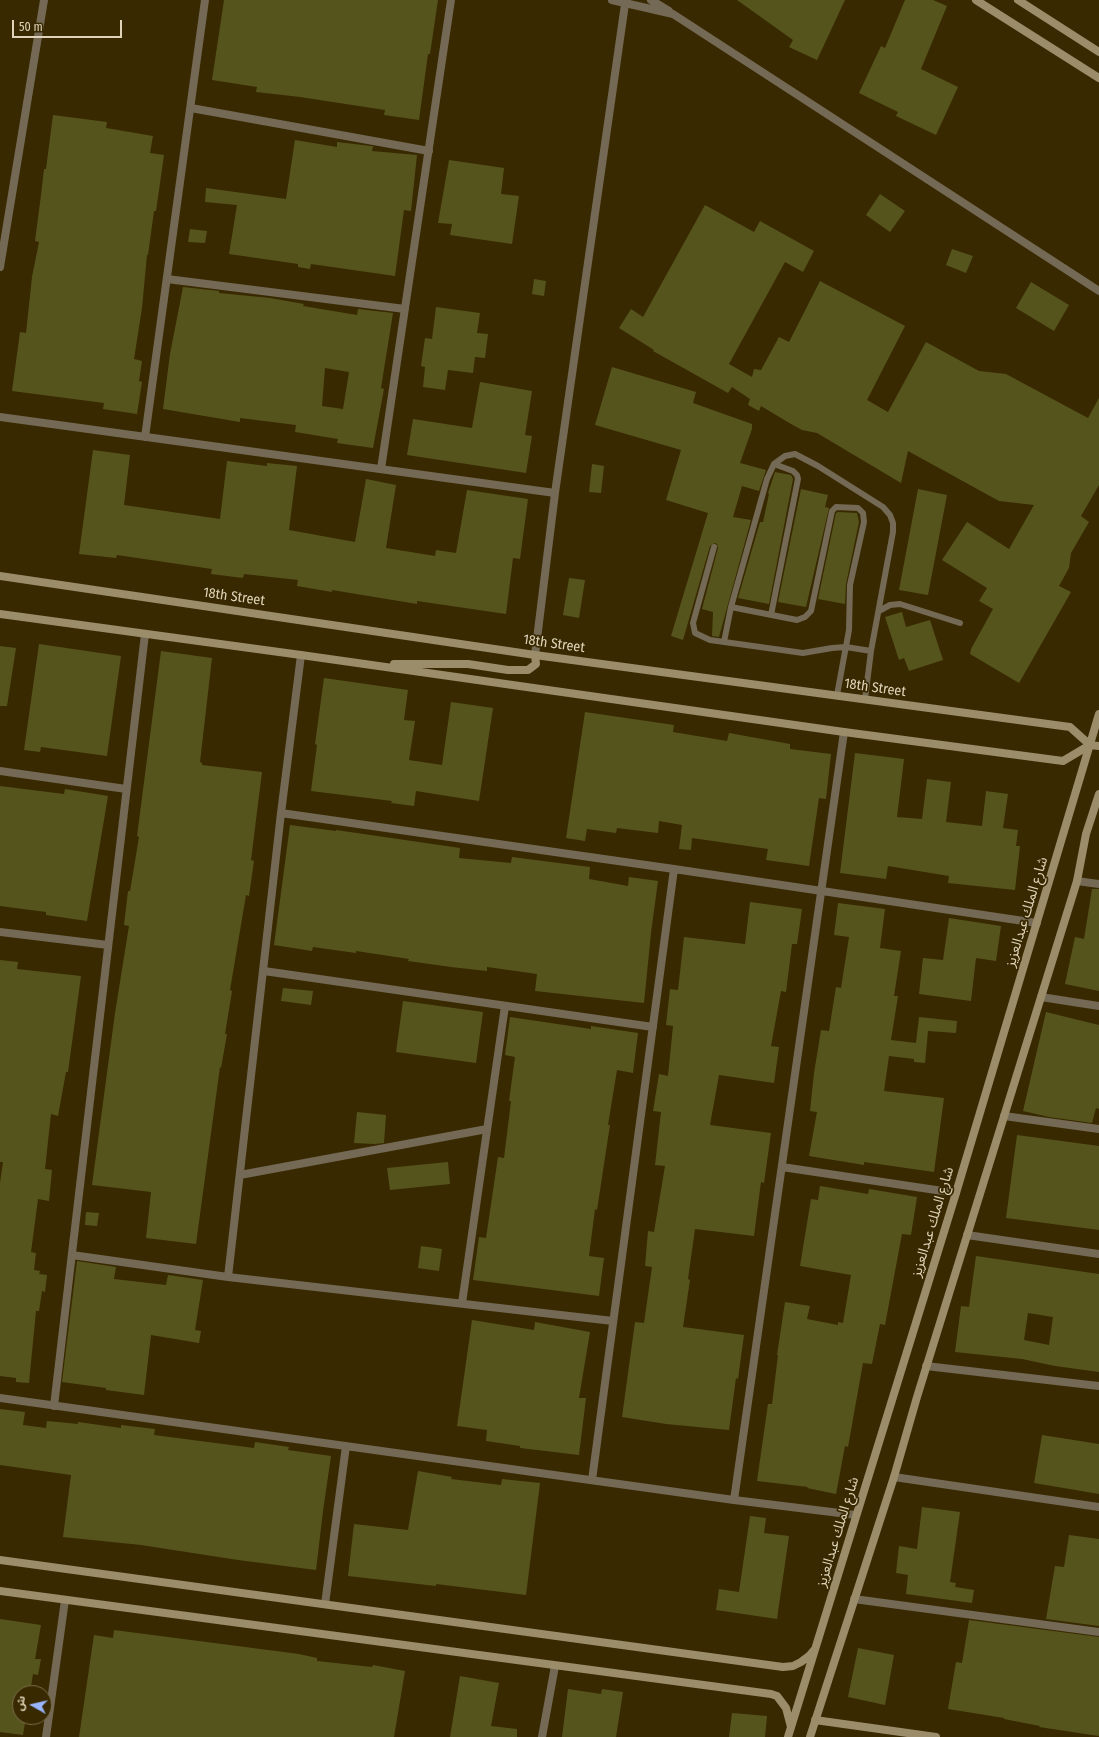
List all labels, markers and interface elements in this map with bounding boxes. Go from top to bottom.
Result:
scale bar [14,12,124,38]
text: 50 m [19,20,43,34]
street label: 18th Street [202,584,266,610]
street label: 18th Street [522,631,586,657]
street label: 18th Street [843,675,907,701]
street label: شارع الملك عبدالعزيز [1002,855,1052,969]
street label: شارع الملك عبدالعزيز [908,1165,958,1279]
street label: شارع الملك عبدالعزيز [813,1475,863,1589]
north arrow [12,1685,52,1725]
text: ش [13,1695,28,1712]

